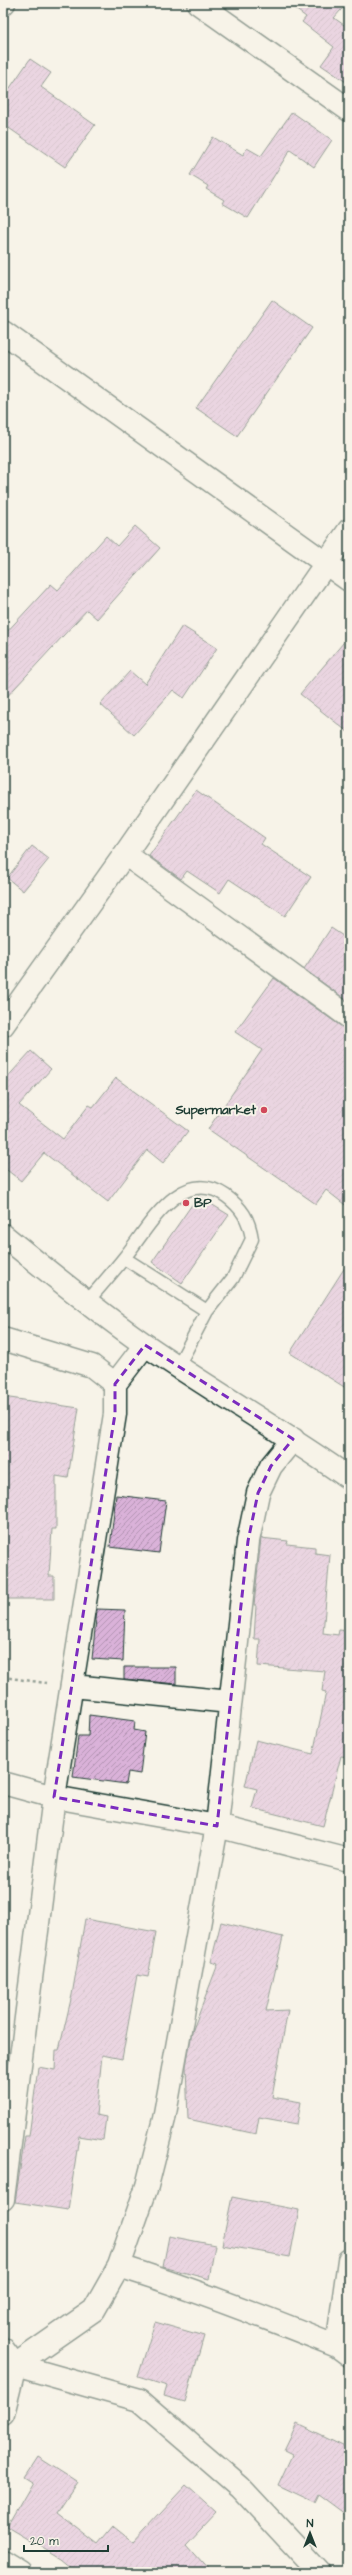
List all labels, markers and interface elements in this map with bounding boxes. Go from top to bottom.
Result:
place label: Supermarket [174,1101,257,1120]
marker: Supermarket [259,1105,269,1115]
place label: BP [194,1194,212,1212]
marker: BP [181,1198,191,1208]
north arrow [290,2513,330,2553]
text: N [307,2516,314,2531]
scale bar [24,2527,108,2553]
text: 20 m [30,2533,59,2550]

